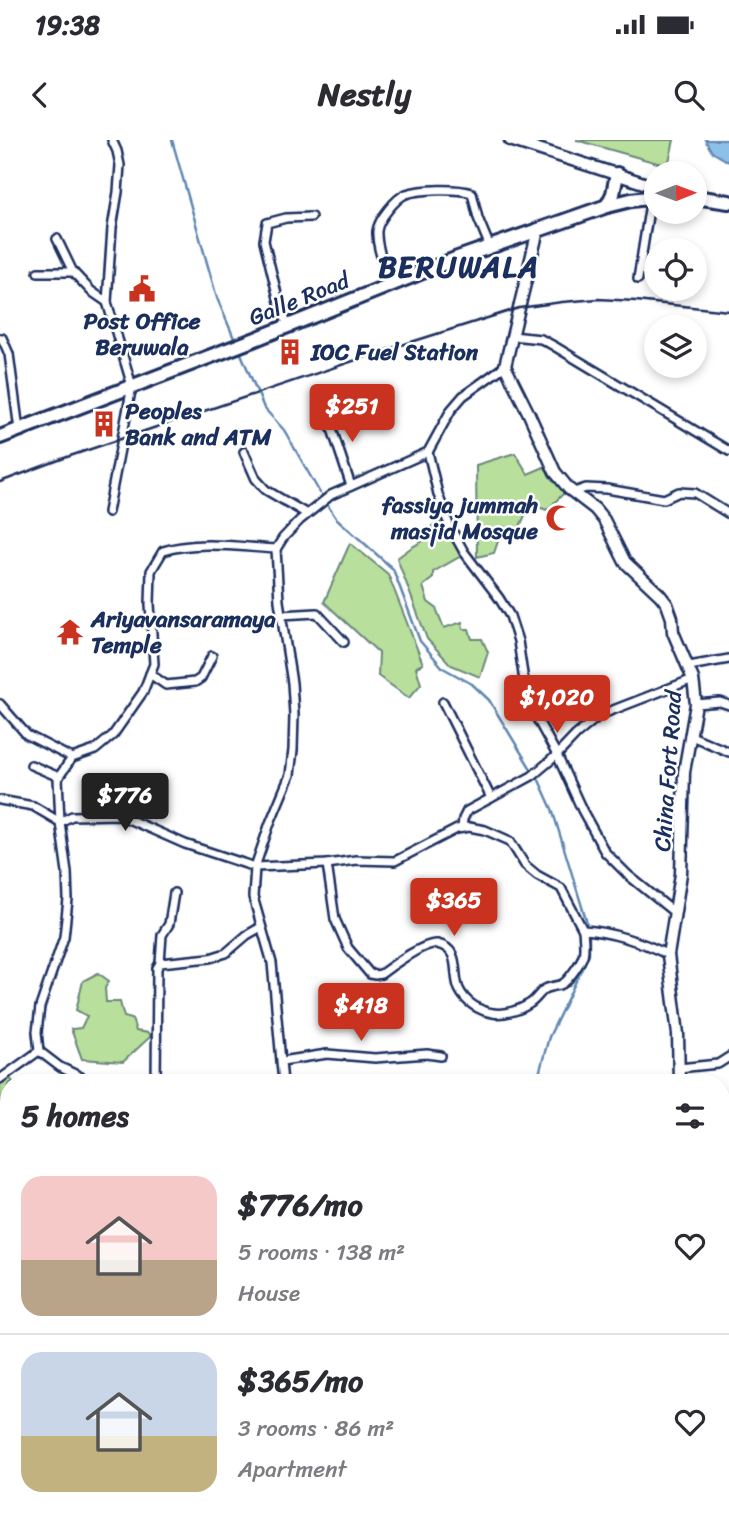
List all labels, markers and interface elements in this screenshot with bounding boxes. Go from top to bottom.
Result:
text: 19:38 [35,2,100,48]
text: Nestly [318,66,411,123]
icon: back [21,76,59,114]
icon: search [670,76,708,114]
north arrow [644,161,707,224]
map controls [644,161,707,378]
button: locate [644,238,707,301]
district label: BERUWALA [378,240,540,294]
street label: Galle Road [242,259,357,338]
public building icon: Post Office Beruwala [127,274,157,304]
place label: Post Office Beruwala [83,301,201,368]
button: layers [644,315,707,378]
place label: IOC Fuel Station [310,332,479,373]
building icon: IOC Fuel Station [275,337,305,367]
pin: $251 [311,384,393,444]
text: $251 [326,386,378,427]
place label: Peoples Bank and ATM [125,391,272,458]
building icon: Peoples Bank and ATM [89,409,119,439]
place label: fassiya jummah masjid Mosque [382,485,538,552]
mosque icon: fassiya jummah masjid Mosque [544,503,574,533]
place label: Ariyavansaramaya Temple [90,599,276,666]
temple icon: Ariyavansaramaya Temple [55,617,85,647]
pin: $1,020 [500,676,614,735]
text: $1,020 [520,677,594,718]
street label: China Fort Road [642,687,694,853]
pin: $776 [84,774,166,833]
text: $776 [98,775,152,816]
pin: $365 [413,878,495,938]
text: $365 [426,880,482,921]
pin: $418 [320,984,402,1043]
text: $418 [334,985,388,1026]
text: 5 homes [21,1089,129,1143]
icon: filters [671,1097,709,1135]
text: $776/mo [238,1178,363,1232]
icon: home [77,1204,161,1288]
icon: heart [671,1227,709,1265]
text: 5 rooms · 138 m² [238,1232,405,1273]
text: House [238,1273,300,1314]
text: $365/mo [238,1354,363,1408]
icon: home [77,1380,161,1464]
icon: heart [671,1403,709,1441]
text: 3 rooms · 86 m² [238,1408,394,1449]
text: Apartment [238,1449,347,1490]

